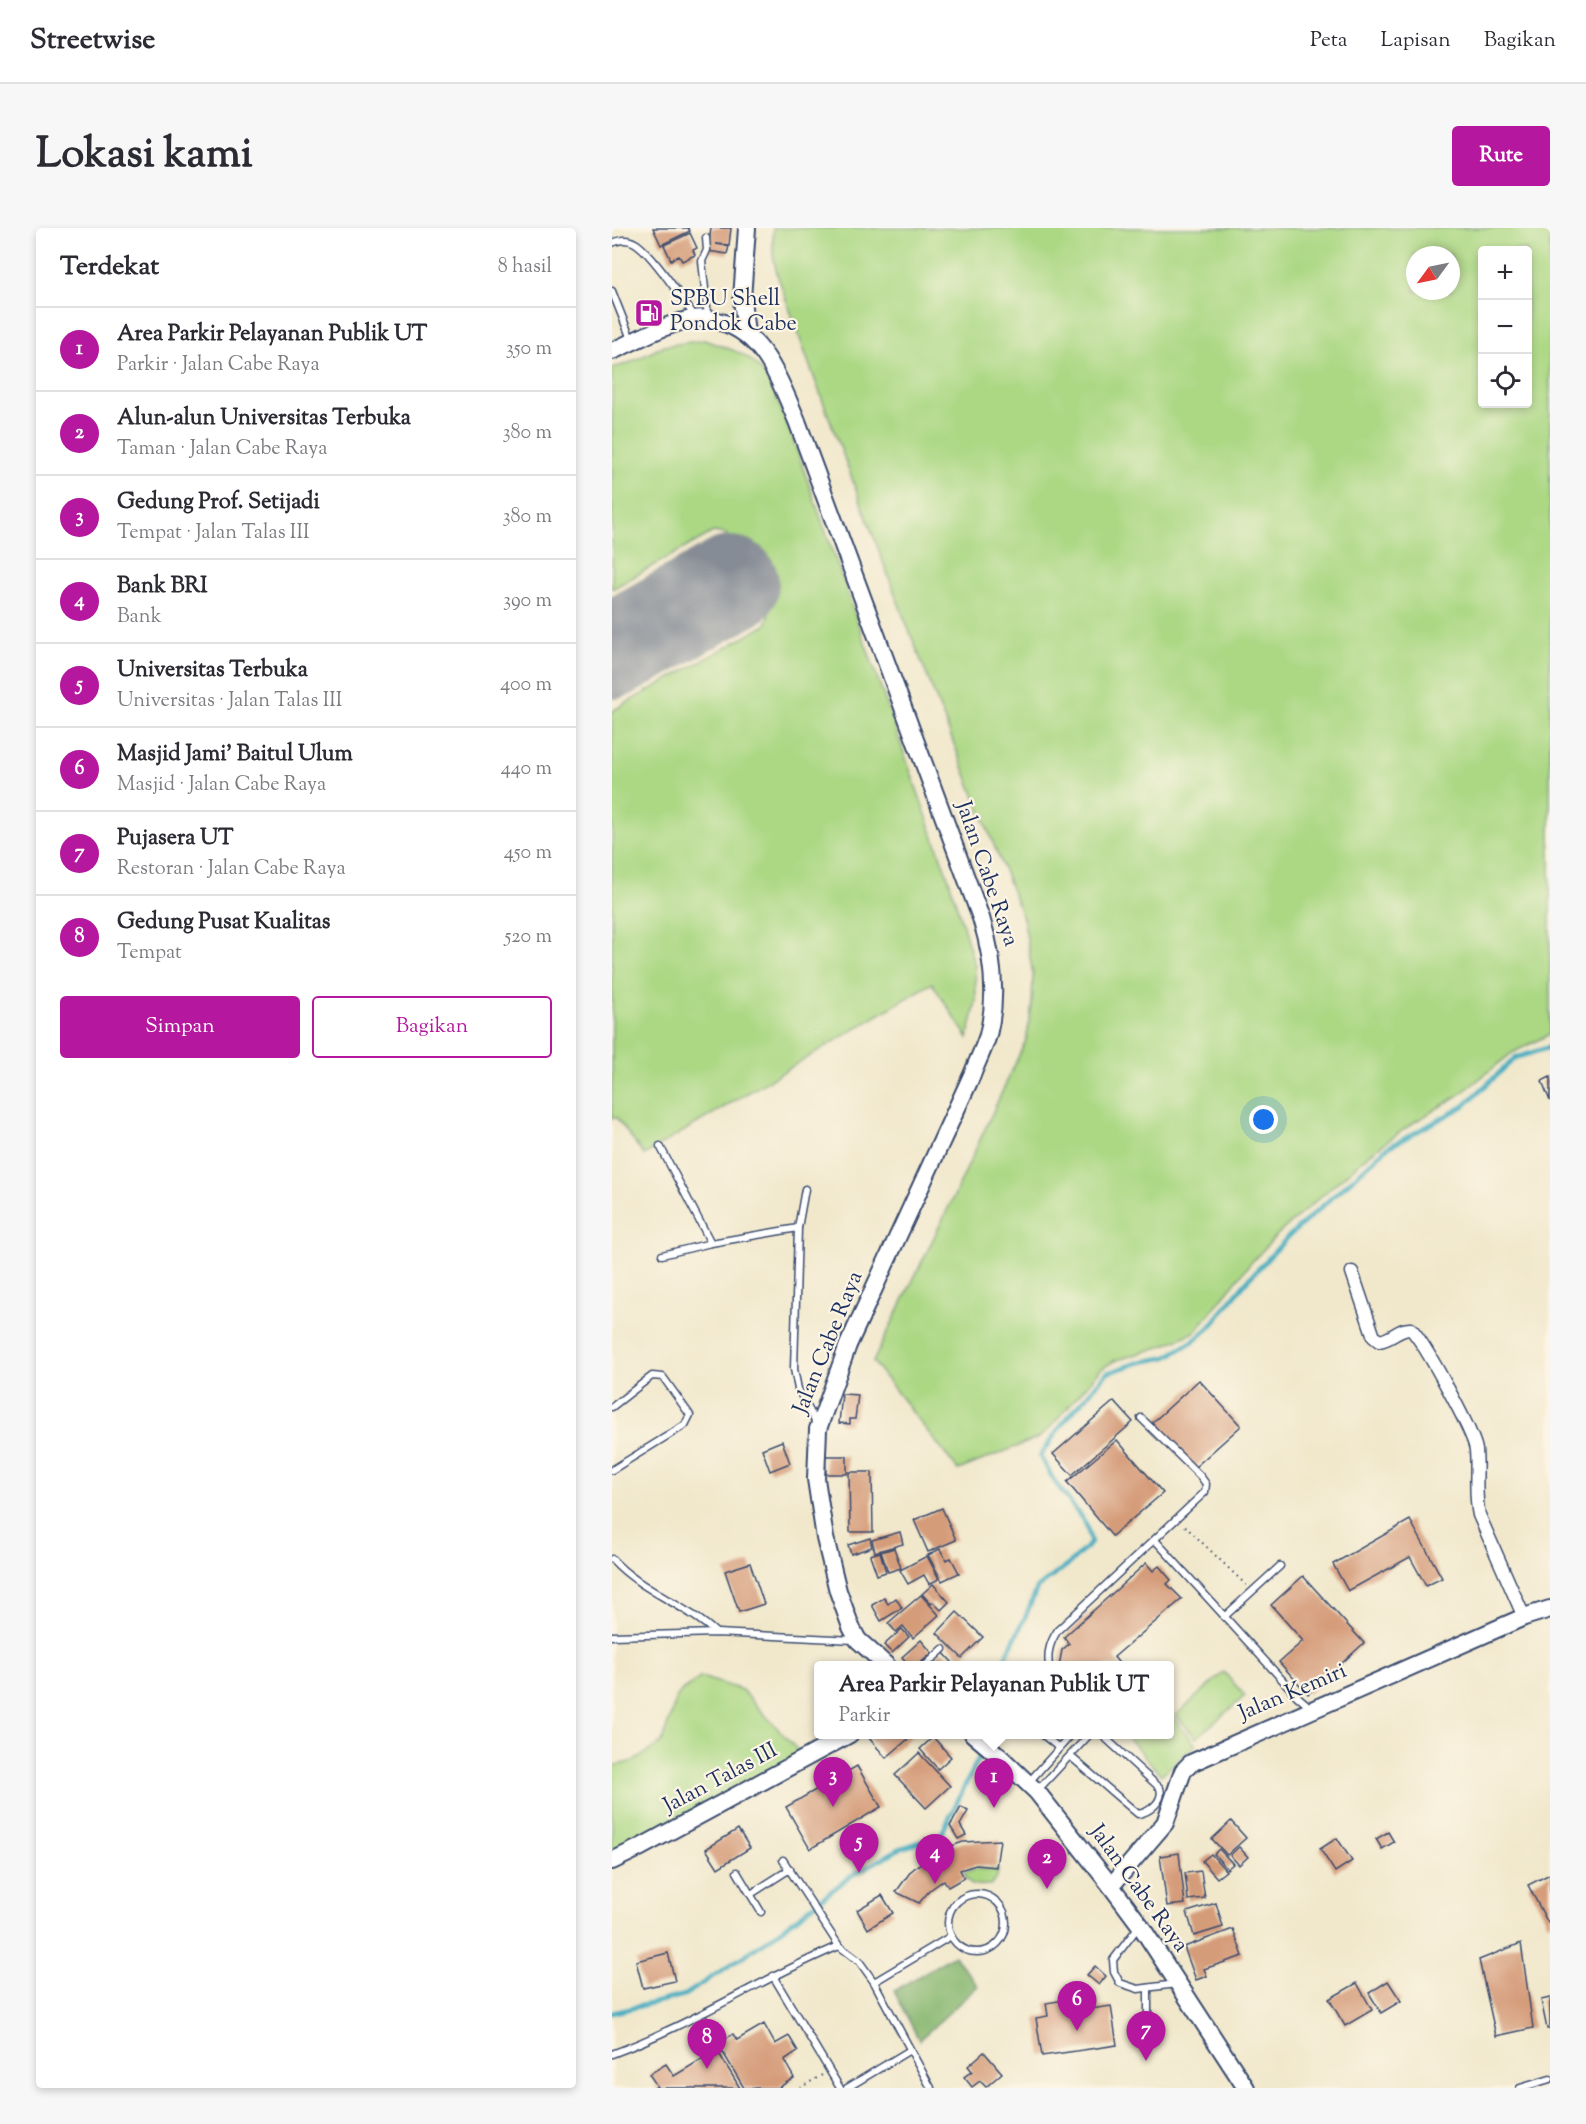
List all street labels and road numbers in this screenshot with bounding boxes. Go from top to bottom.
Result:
street label: Jalan Cabe Raya [946,796,1026,951]
street label: Jalan Cabe Raya [785,1267,872,1420]
street label: Jalan Kemiri [1233,1656,1352,1730]
street label: Jalan Talas III [657,1735,784,1823]
street label: Jalan Cabe Raya [1080,1817,1195,1960]

